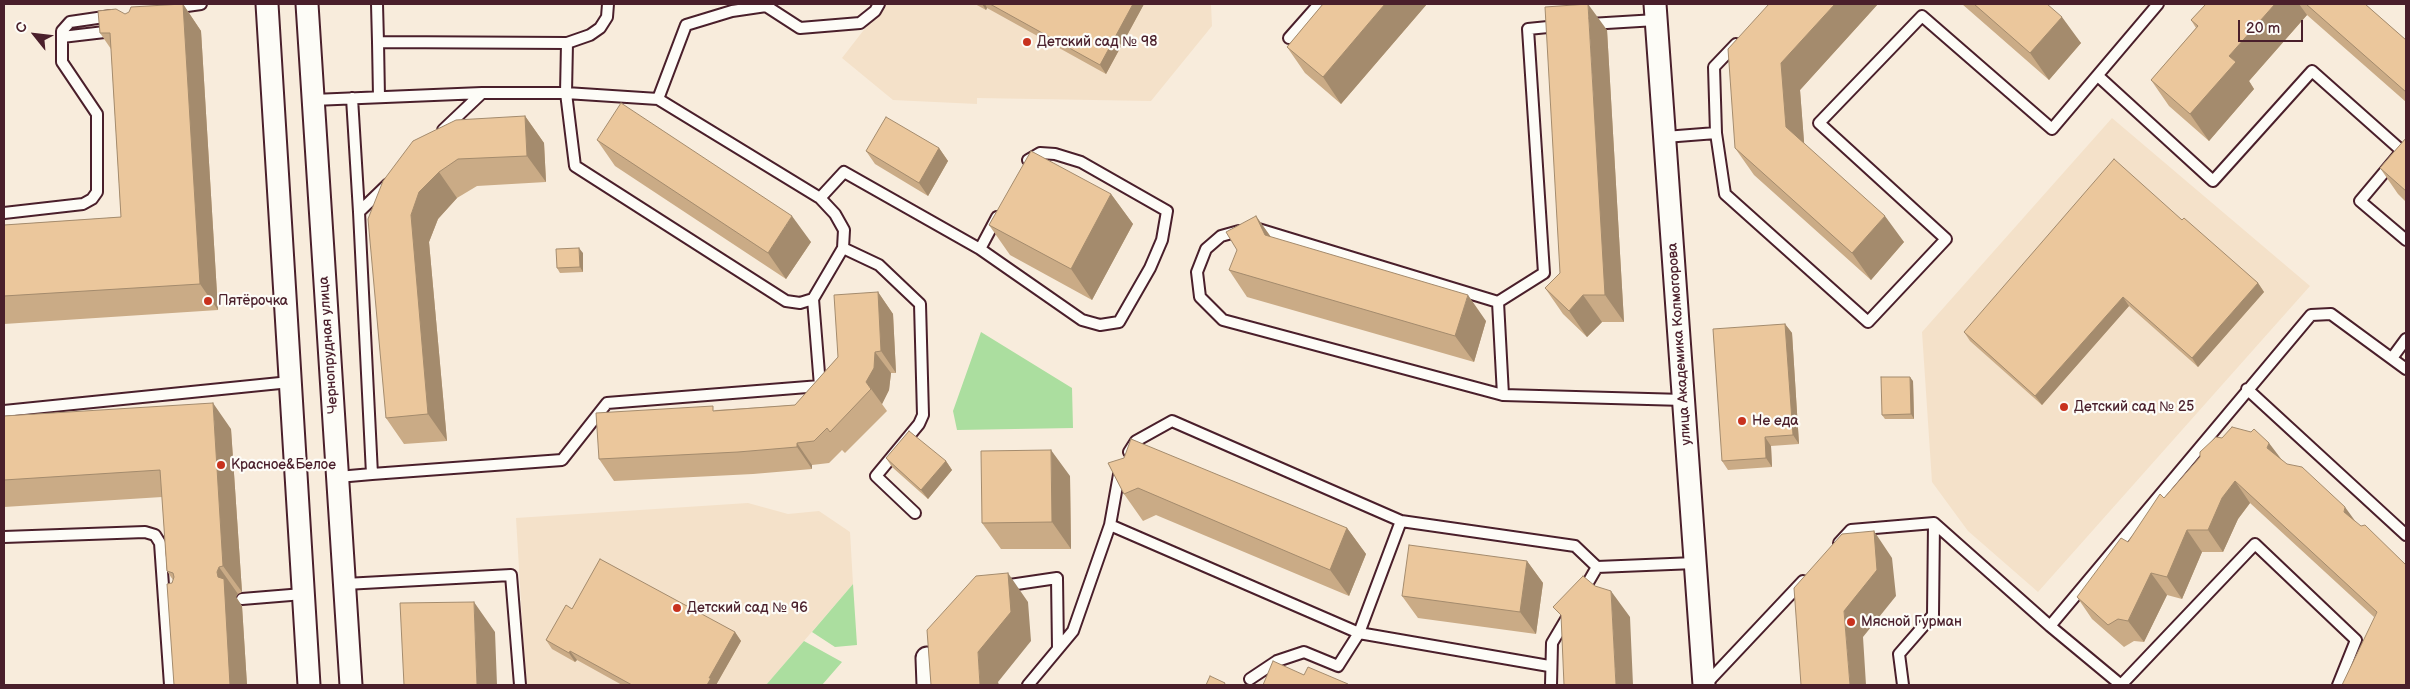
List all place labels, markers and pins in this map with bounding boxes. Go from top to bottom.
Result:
place label: Детский сад № 98 [1037,34,1157,50]
marker: Детский сад № 98 [1021,36,1033,48]
place label: Пятёрочка [218,293,288,309]
marker: Пятёрочка [202,295,214,307]
place label: Детский сад № 25 [2074,399,2194,415]
marker: Детский сад № 25 [2058,401,2070,413]
place label: Не еда [1752,413,1799,429]
marker: Не еда [1736,415,1748,427]
place label: Красное&Белое [231,457,336,473]
marker: Красное&Белое [215,459,227,471]
place label: Детский сад № 96 [687,600,808,616]
marker: Детский сад № 96 [671,602,683,614]
place label: Мясной Гурман [1861,614,1962,630]
marker: Мясной Гурман [1845,616,1857,628]

